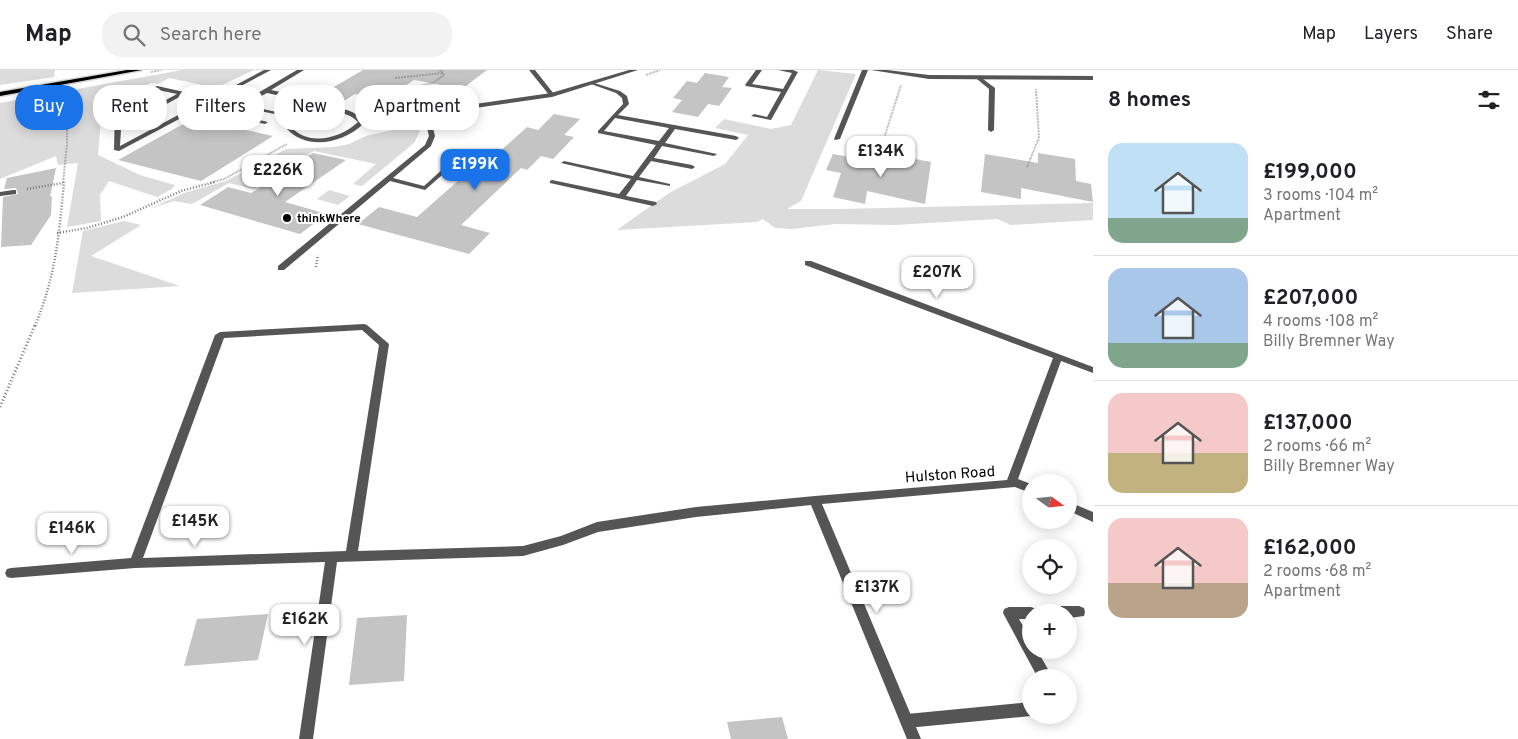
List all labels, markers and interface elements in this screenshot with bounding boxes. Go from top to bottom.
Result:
search box [102,12,452,57]
text: Map [25,20,72,50]
icon: search [120,21,148,49]
text: Search here [160,23,261,47]
text: Map [1302,23,1336,46]
text: Layers [1364,23,1418,46]
text: Share [1446,23,1493,46]
chip: Buy [15,85,83,130]
chip: Rent [93,85,167,130]
chip: Filters [177,85,264,130]
chip: New [274,85,345,130]
chip: Apartment [355,85,479,130]
icon: filters [1475,86,1503,114]
text: 8 homes [1108,87,1191,114]
pin: £134K [846,136,916,178]
text: £134K [857,142,905,162]
pin: £199K [440,148,510,191]
pin: £226K [243,154,313,197]
text: £199K [451,155,499,175]
text: £199,000 [1263,159,1357,186]
text: £226K [253,161,303,181]
icon: home [1148,163,1208,223]
text: 3 rooms · 104 m² [1263,186,1378,206]
text: Apartment [1263,206,1341,226]
place label: thinkWhere [297,211,361,227]
marker: thinkWhere [281,212,293,224]
pin: £207K [902,256,972,299]
text: £207K [912,263,962,283]
text: £207,000 [1263,285,1358,312]
icon: home [1148,288,1208,348]
text: 4 rooms · 108 m² [1263,312,1378,332]
text: Billy Bremner Way [1263,332,1395,352]
text: £137,000 [1263,410,1353,437]
icon: home [1148,413,1208,473]
text: 2 rooms · 66 m² [1263,437,1371,457]
text: Billy Bremner Way [1263,457,1395,477]
street label: Hulston Road [904,463,996,488]
north arrow [1022,474,1078,529]
map controls [1022,474,1077,724]
pin: £145K [160,506,230,548]
pin: £146K [37,512,107,555]
text: £145K [171,512,219,532]
text: £146K [48,519,96,539]
text: £162,000 [1263,535,1357,562]
icon: home [1148,538,1208,598]
button: locate [1022,539,1077,594]
text: 2 rooms · 68 m² [1263,562,1371,582]
pin: £137K [842,572,912,614]
text: £137K [854,578,900,598]
text: Apartment [1263,582,1341,602]
pin: £162K [270,604,340,646]
button: + [1022,604,1077,659]
text: £162K [282,610,329,630]
button: − [1022,669,1077,724]

